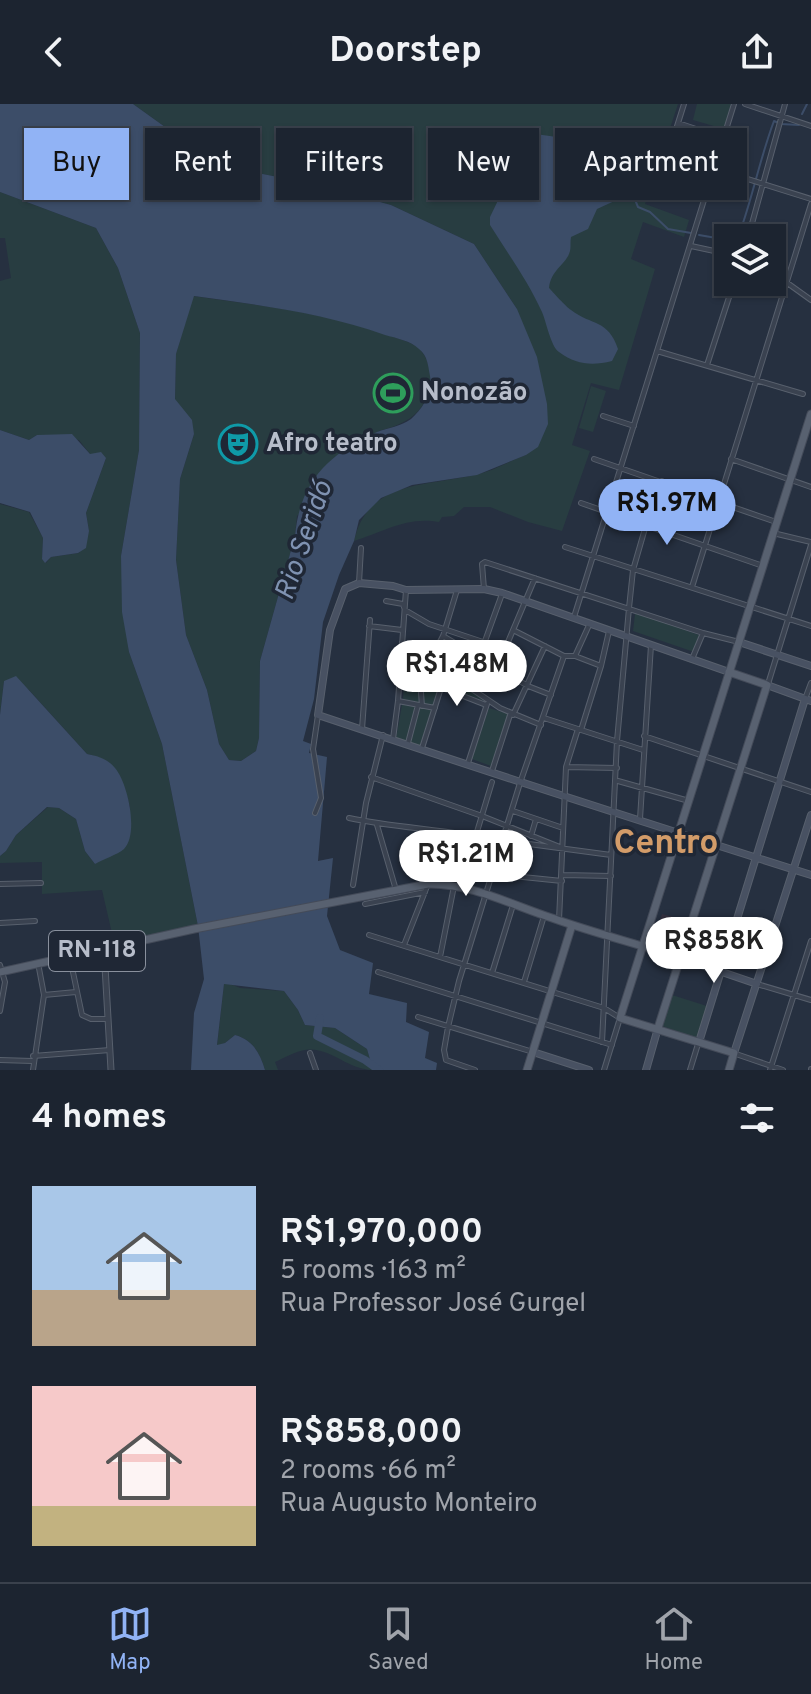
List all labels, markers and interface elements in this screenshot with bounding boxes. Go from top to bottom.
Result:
text: Doorstep [329,29,482,75]
icon: back [32,30,76,74]
icon: share [735,30,779,74]
chip: Buy [24,128,129,200]
chip: Rent [145,128,260,200]
chip: Filters [276,128,412,200]
chip: New [428,128,539,200]
chip: Apartment [555,128,747,200]
map controls [714,224,786,296]
button: layers [714,224,786,296]
sports icon: Nonozão [372,372,414,414]
place label: Nonozão [421,377,528,410]
theatre icon: Afro teatro [217,423,259,465]
place label: Afro teatro [266,428,398,461]
water label: Rio Seridó [268,475,343,605]
pin: R$1.97M [593,479,741,547]
text: R$1.97M [617,488,717,521]
pin: R$1.48M [383,640,531,708]
text: R$1.48M [405,649,509,682]
district label: Centro [614,823,718,866]
pin: R$1.21M [392,830,540,898]
text: R$1.21M [417,839,515,872]
pin: R$858K [649,917,779,985]
text: R$858K [664,926,764,959]
road number: RN-118 [49,931,145,971]
icon: filters [735,1096,779,1140]
text: 4 homes [32,1097,167,1140]
text: R$1,970,000 [280,1212,483,1255]
icon: home [96,1218,192,1314]
text: 5 rooms · 163 m² [280,1255,466,1288]
text: Rua Professor José Gurgel [280,1288,586,1321]
text: R$858,000 [280,1412,463,1455]
icon: home [96,1418,192,1514]
text: 2 rooms · 66 m² [280,1455,456,1488]
text: Rua Augusto Monteiro [280,1488,538,1521]
tab: Map [108,1602,152,1677]
tab: Saved [368,1602,429,1677]
tab: Home [645,1602,703,1677]

